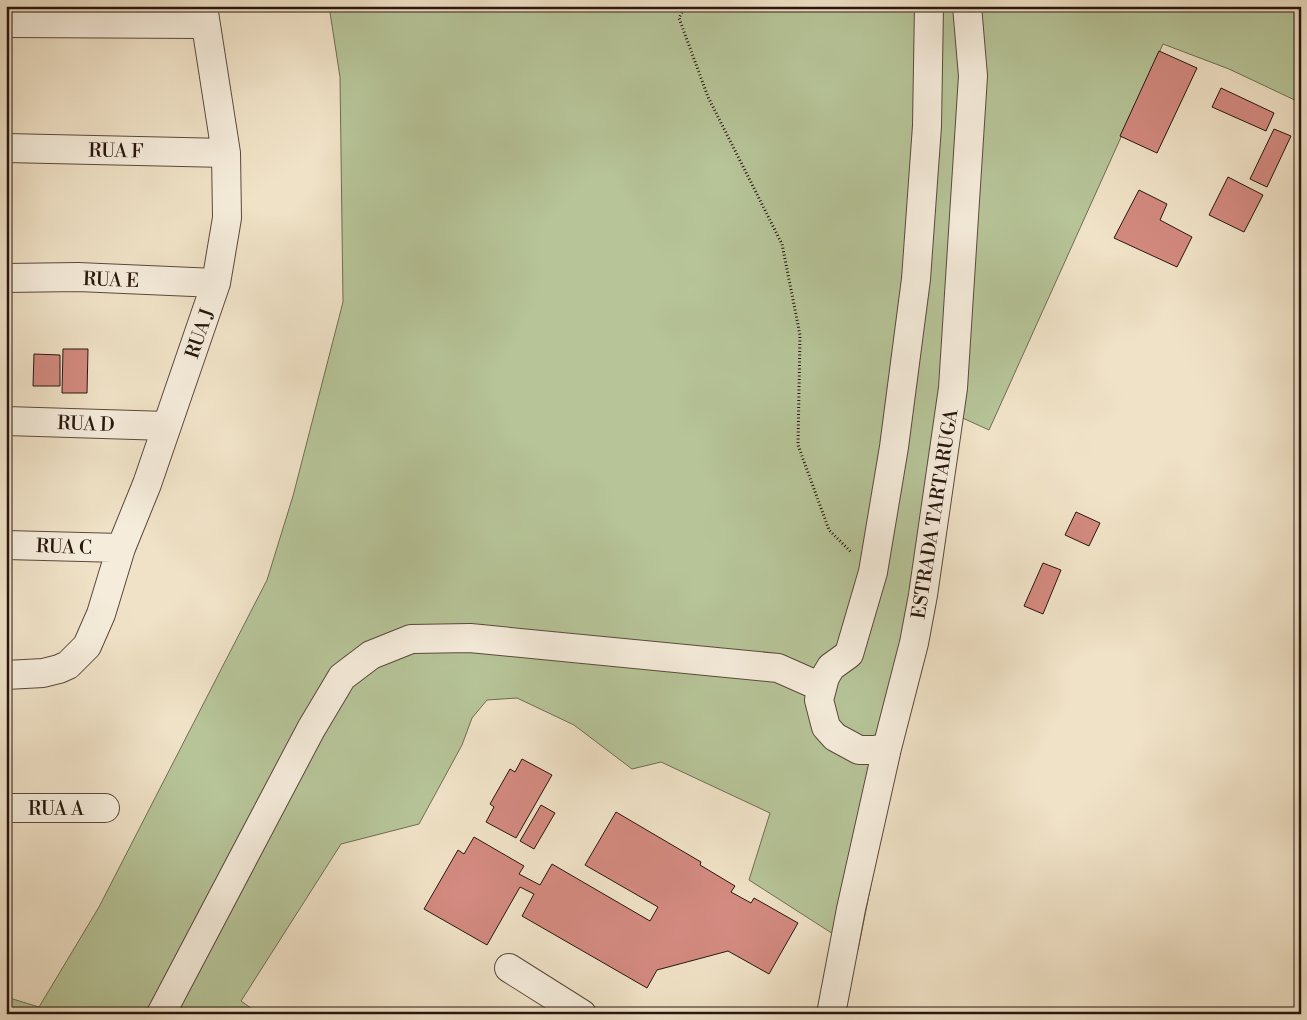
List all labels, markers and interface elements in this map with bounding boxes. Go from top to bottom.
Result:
street label: RUA F [88,139,144,163]
street label: RUA E [83,267,139,293]
street label: RUA J [180,305,220,362]
street label: ESTRADA TARTARUGA [907,407,964,621]
street label: RUA D [57,411,115,437]
street label: RUA C [36,534,92,560]
street label: RUA A [28,797,85,821]

